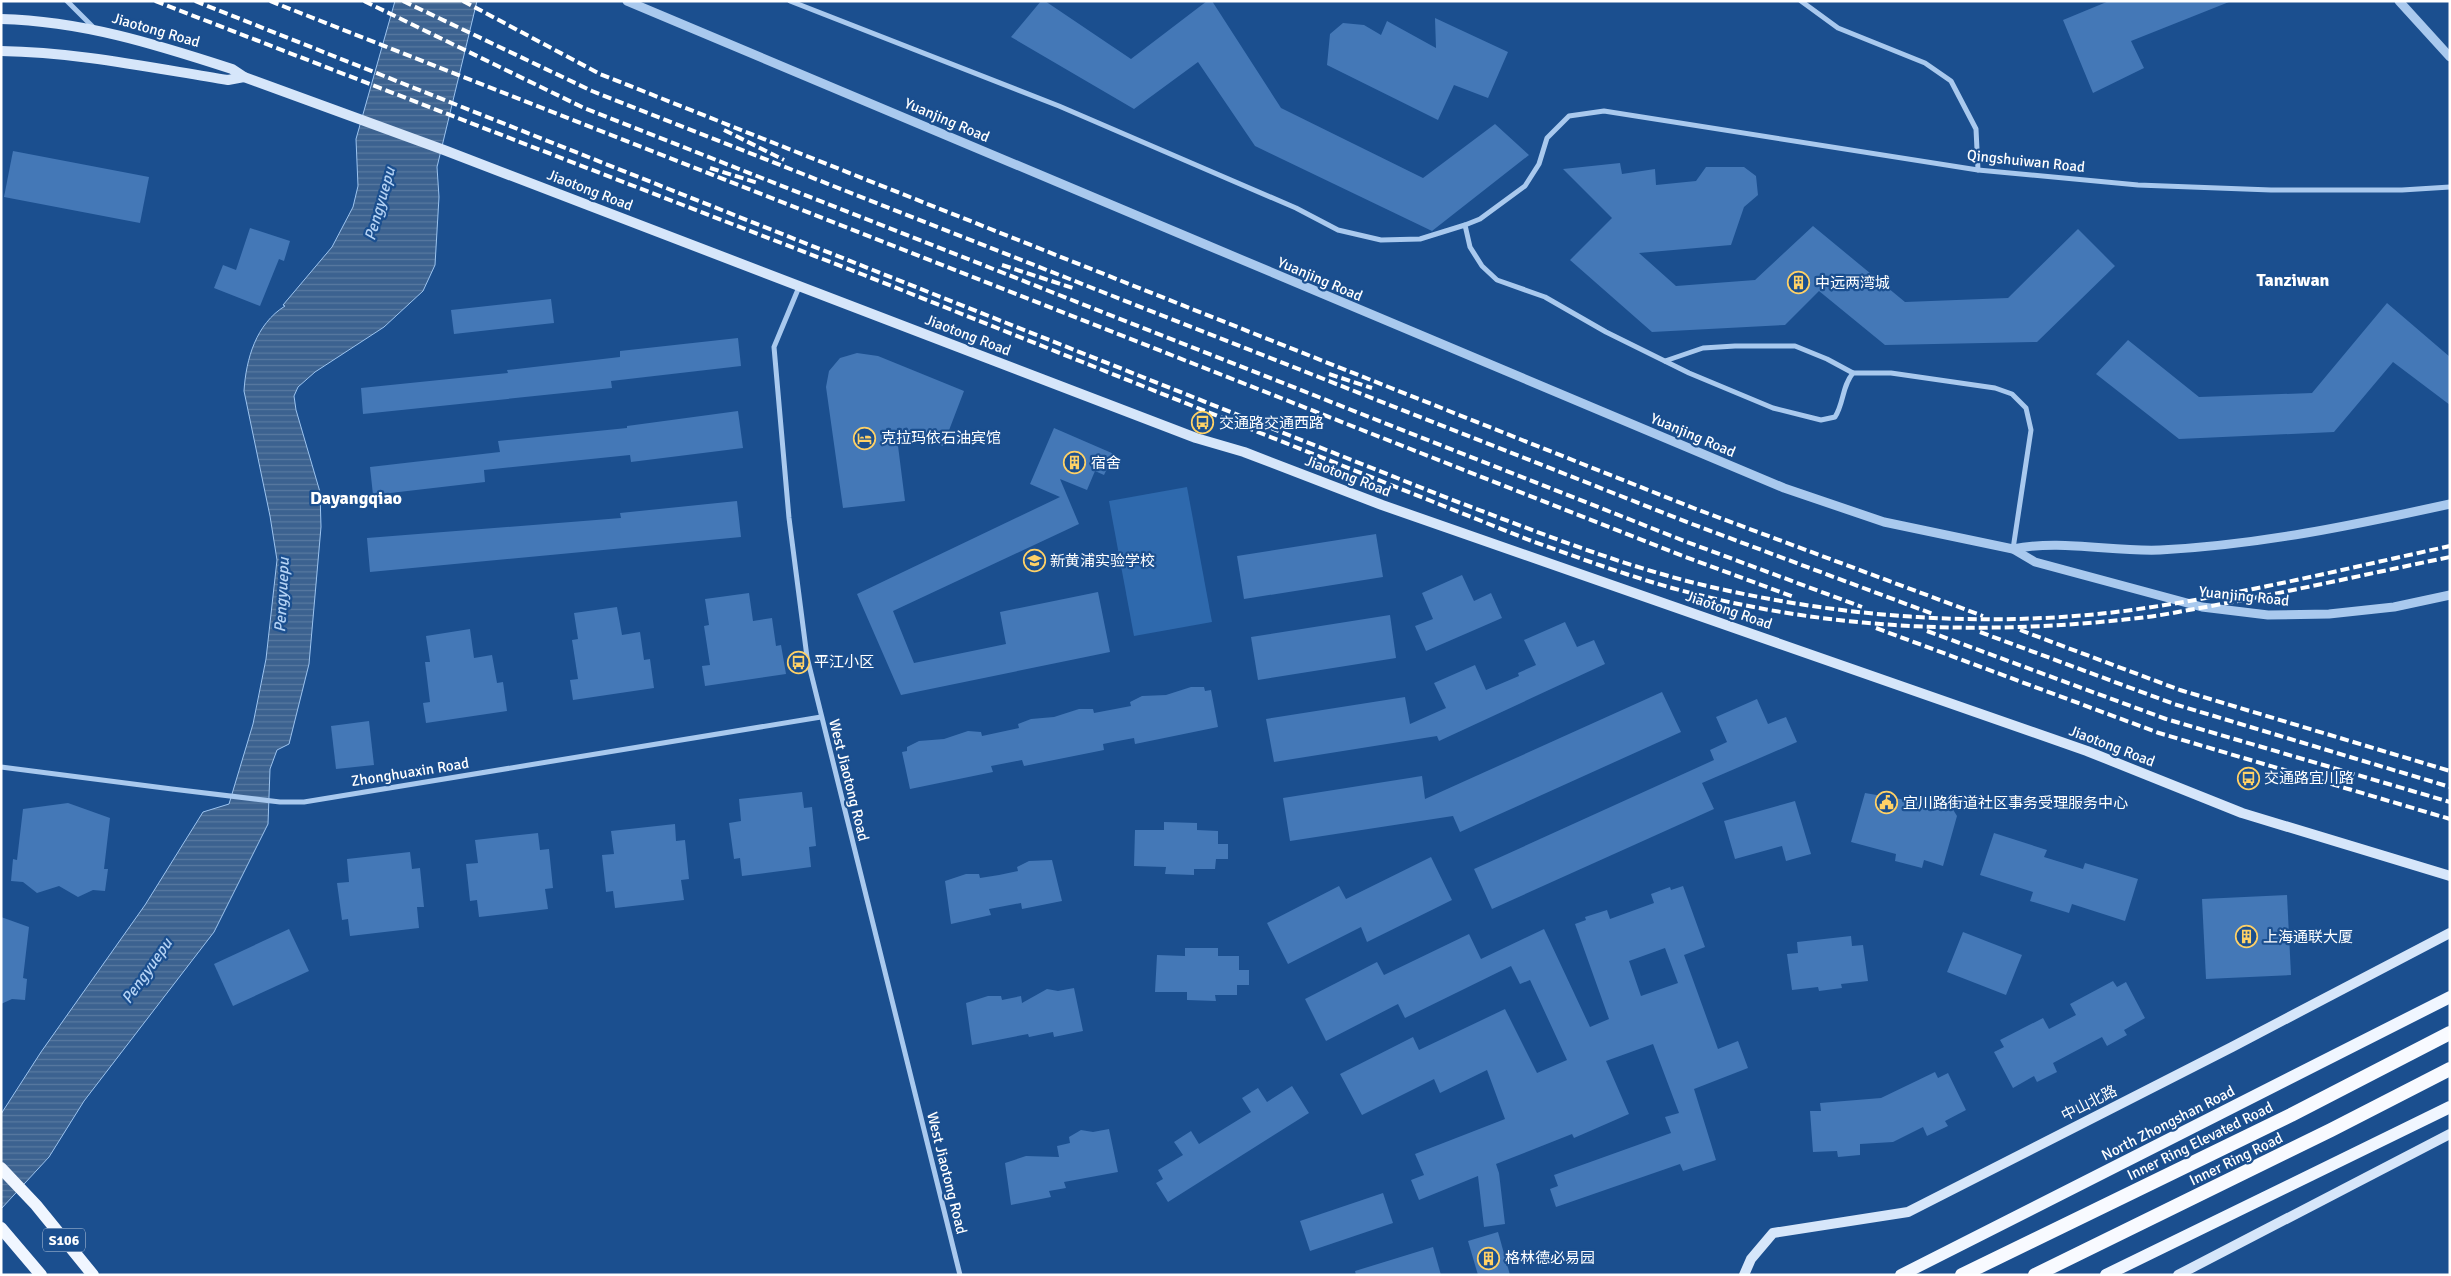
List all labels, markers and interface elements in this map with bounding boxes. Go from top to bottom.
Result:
street label: Jiaotong Road [110,9,202,51]
street label: Yuanjing Road [902,94,992,146]
street label: Qingshuiwan Road [1966,146,2086,176]
water label: Pengyuepu [360,164,400,243]
street label: Jiaotong Road [545,165,635,215]
street label: Yuanjing Road [1275,253,1365,305]
district label: Tanziwan [2257,269,2330,291]
building icon: 中远两湾城 [1787,271,1811,295]
place label: 中远两湾城 [1815,274,1890,292]
street label: Jiaotong Road [923,310,1013,360]
street label: Yuanjing Road [1648,409,1738,461]
bus stop icon: 交通路交通西路 [1191,411,1215,435]
place label: 交通路交通西路 [1219,414,1324,432]
hotel icon: 克拉玛依石油宾馆 [853,426,877,450]
place label: 克拉玛依石油宾馆 [881,429,1001,447]
building icon: 宿舍 [1063,451,1087,475]
street label: Jiaotong Road [1303,451,1393,501]
place label: 宿舍 [1091,454,1121,472]
district label: Dayangqiao [310,487,402,509]
school or university icon: 新黄浦实验学校 [1022,549,1046,573]
place label: 新黄浦实验学校 [1050,552,1155,570]
water label: Pengyuepu [270,556,294,633]
street label: Yuanjing Road [2198,582,2290,610]
street label: Jiaotong Road [1683,587,1775,633]
bus stop icon: 平江小区 [786,650,810,674]
place label: 平江小区 [814,653,874,671]
street label: West Jiaotong Road [825,717,873,843]
street label: Jiaotong Road [2067,721,2157,771]
street label: Zhonghuaxin Road [350,754,470,790]
bus stop icon: 交通路宜川路 [2236,766,2260,790]
place label: 交通路宜川路 [2264,769,2354,787]
public building icon: 宜川路街道社区事务受理服务中心 [1875,791,1899,815]
place label: 宜川路街道社区事务受理服务中心 [1903,794,2128,812]
building icon: 上海通联大厦 [2235,925,2259,949]
place label: 上海通联大厦 [2263,928,2353,946]
water label: Pengyuepu [117,933,177,1008]
street label: 中山北路 [2058,1081,2120,1125]
street label: North Zhongshan Road [2098,1082,2238,1164]
street label: Inner Ring Elevated Road [2124,1098,2276,1184]
street label: West Jiaotong Road [923,1110,971,1236]
street label: Inner Ring Road [2186,1129,2286,1189]
road number: S106 [43,1228,85,1252]
building icon: 格林德必易园 [1477,1246,1501,1270]
place label: 格林德必易园 [1505,1249,1595,1267]

